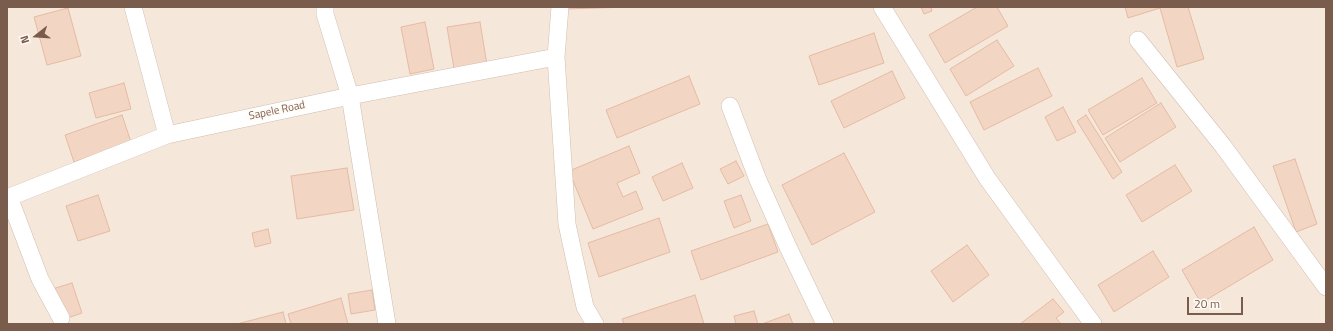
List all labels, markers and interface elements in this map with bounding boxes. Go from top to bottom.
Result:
north arrow [16,16,56,56]
text: N [16,34,33,45]
street label: Sapele Road [248,99,306,123]
scale bar [1189,289,1245,315]
text: 20 m [1194,294,1220,313]

